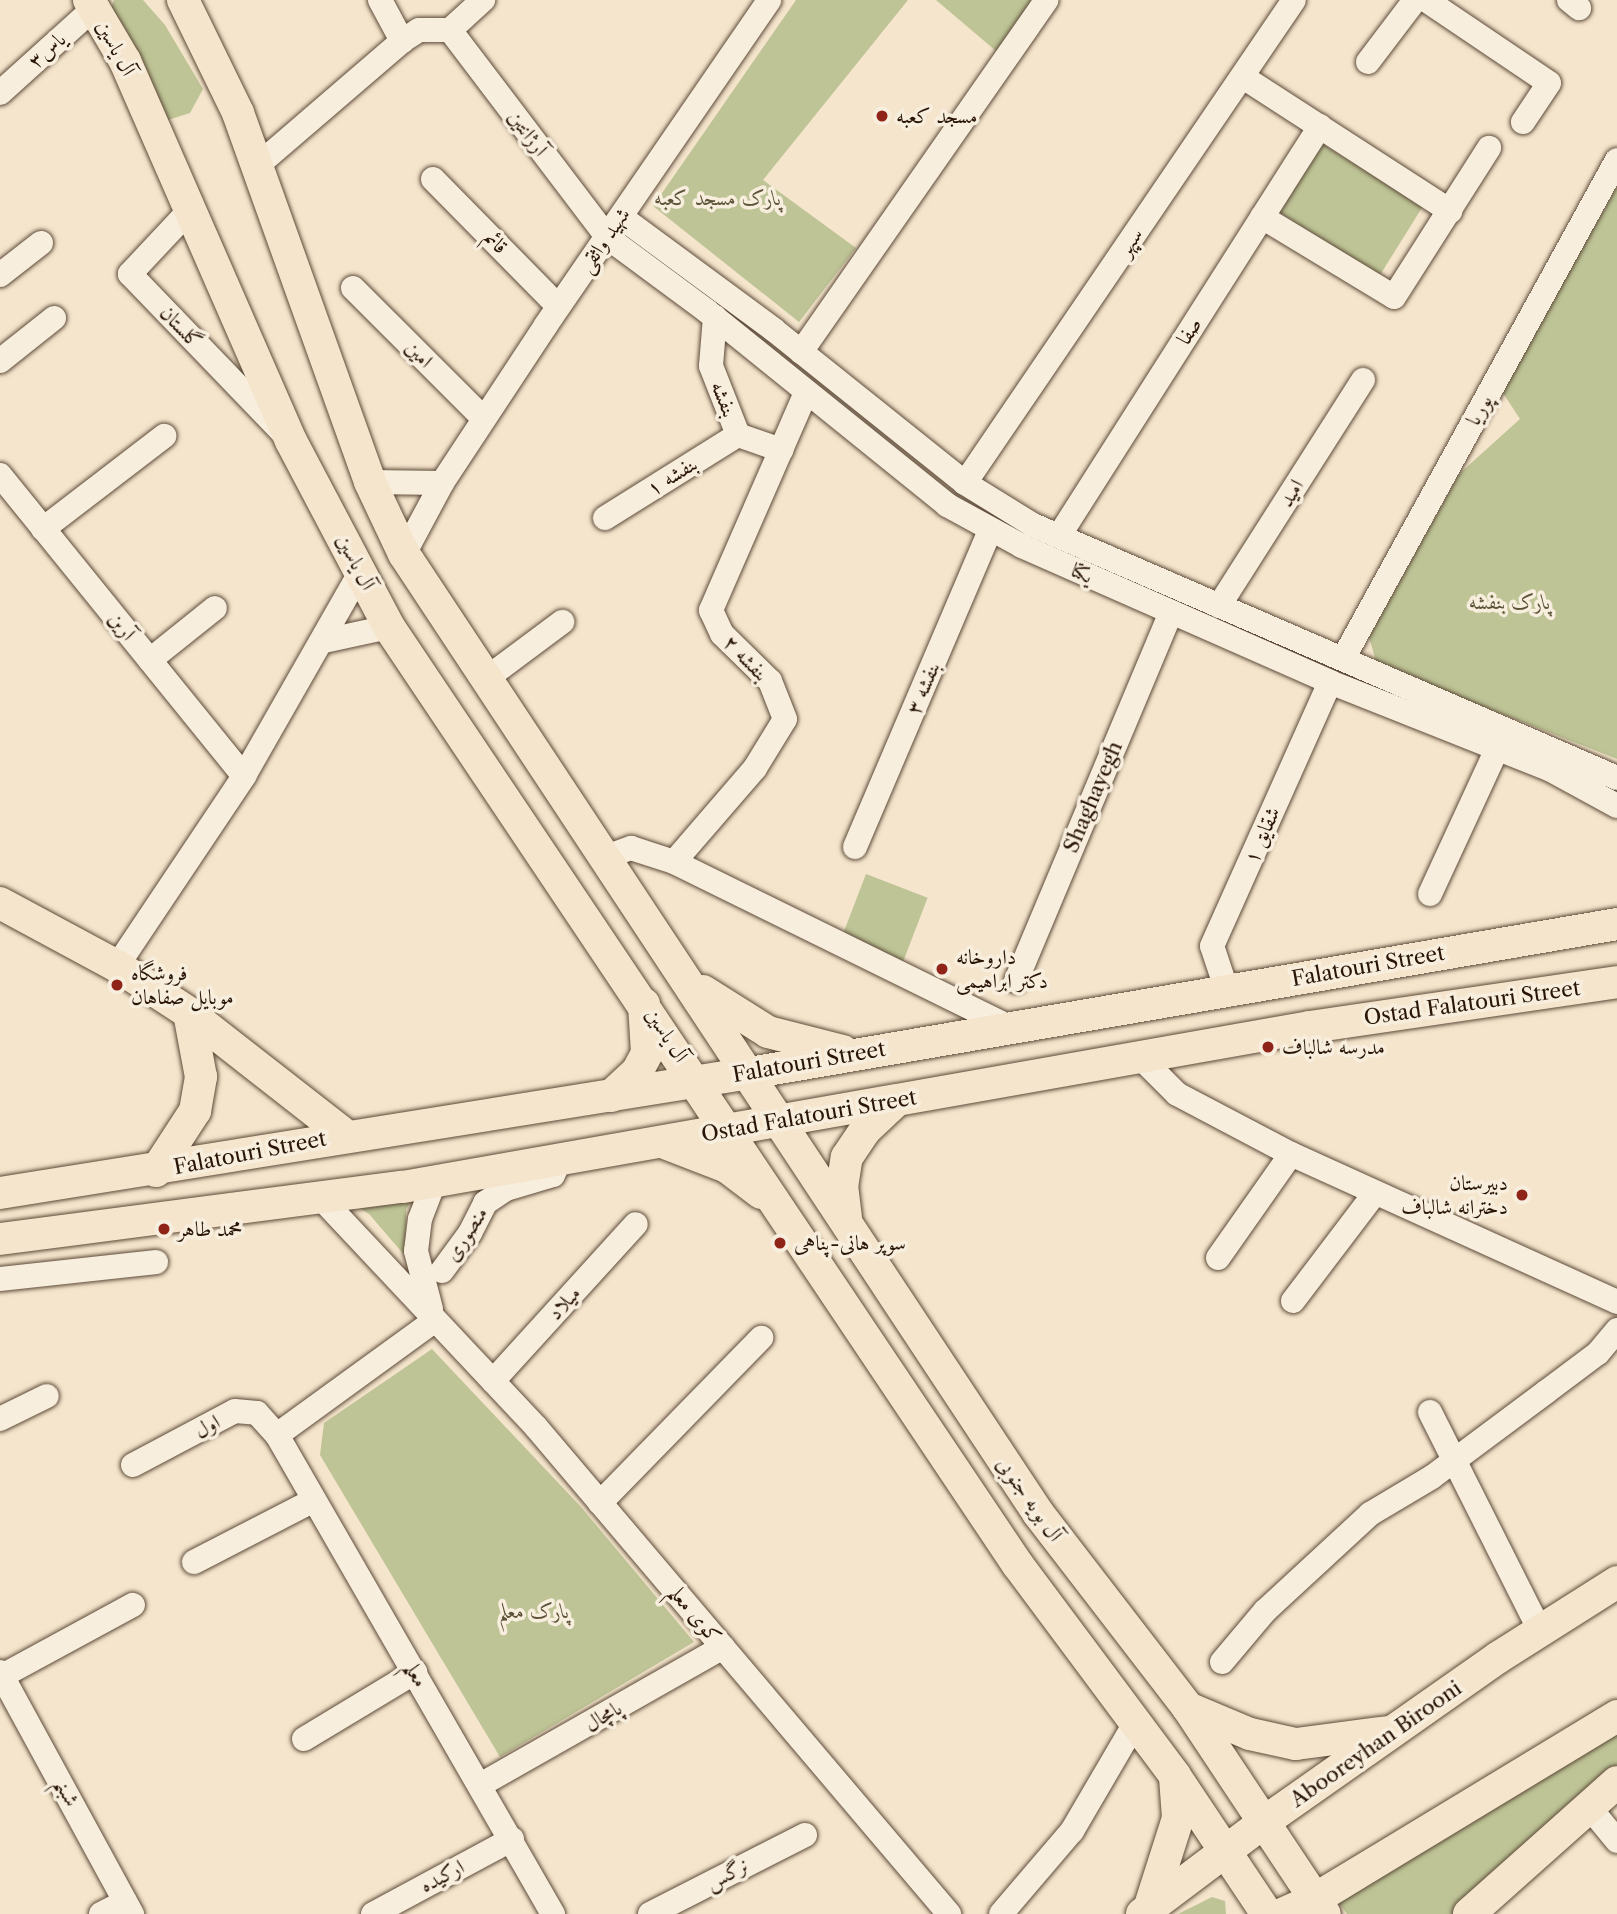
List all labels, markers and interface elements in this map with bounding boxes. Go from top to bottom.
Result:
street label: آل یاسین [91,16,141,80]
street label: یاس۳ [23,27,71,73]
place label: مسجد کعبه [896,103,977,129]
street label: آرژانتین [503,105,553,161]
marker: مسجد کعبه [874,108,890,124]
park label: پارک مسجد کعبه [655,185,781,211]
street label: شهید واثقی [573,203,635,277]
street label: سپهر [1112,223,1148,261]
street label: قائم [479,225,513,259]
street label: گلستان [154,300,208,354]
street label: صفا [1171,313,1207,349]
street label: امین [400,335,438,373]
street label: بنفشه [705,377,743,421]
street label: پوریا [1460,390,1498,430]
street label: بنفشه ۱ [642,451,702,501]
street label: امید [1273,475,1309,511]
street label: آل یاسین [331,530,381,594]
street label: یکتا [1067,557,1097,589]
park label: پارک بنفشه [1469,589,1551,615]
street label: آرین [103,607,141,645]
street label: بنفشه ۲ [718,630,774,686]
street label: بنفشه ۳ [901,658,945,718]
street label: Shaghayegh [1058,737,1128,857]
street label: شقایق ۱ [1238,803,1286,867]
street label: Falatouri Street [1290,940,1446,992]
place label: داروخانه دکتر ابراهیمی [956,944,1048,994]
place label: فروشگاه موبایل صفاهان [131,960,234,1010]
marker: داروخانه دکتر ابراهیمی [934,961,950,977]
street label: Ostad Falatouri Street [1362,975,1582,1031]
marker: فروشگاه موبایل صفاهان [109,977,125,993]
street label: آل یاسین [640,1003,694,1067]
place label: مدرسه شالباف [1282,1034,1385,1060]
street label: Falatouri Street [731,1036,887,1088]
marker: مدرسه شالباف [1260,1039,1276,1055]
street label: Ostad Falatouri Street [699,1085,919,1147]
street label: Falatouri Street [172,1126,328,1180]
place label: دبیرستان دخترانه شالباف [1401,1170,1508,1220]
marker: دبیرستان دخترانه شالباف [1514,1187,1530,1203]
street label: منصوری [439,1202,493,1266]
place label: محمد طاهر [178,1216,242,1242]
marker: محمد طاهر [156,1221,172,1237]
place label: سوپر هانی-پناهی [794,1230,906,1256]
marker: سوپر هانی-پناهی [772,1235,788,1251]
street label: میلاد [542,1281,586,1325]
street label: اول [190,1409,224,1443]
street label: آل بویه جنوبی [992,1452,1068,1546]
street label: کوی معلم [663,1580,727,1648]
park label: پارک معلم [498,1598,570,1624]
street label: معلم [399,1656,433,1692]
street label: Abooreyhan Birooni [1286,1675,1466,1813]
street label: پامچال [580,1695,626,1737]
street label: شبنم [49,1773,85,1811]
street label: نرگس [701,1853,753,1895]
street label: ارکیده [416,1854,468,1898]

